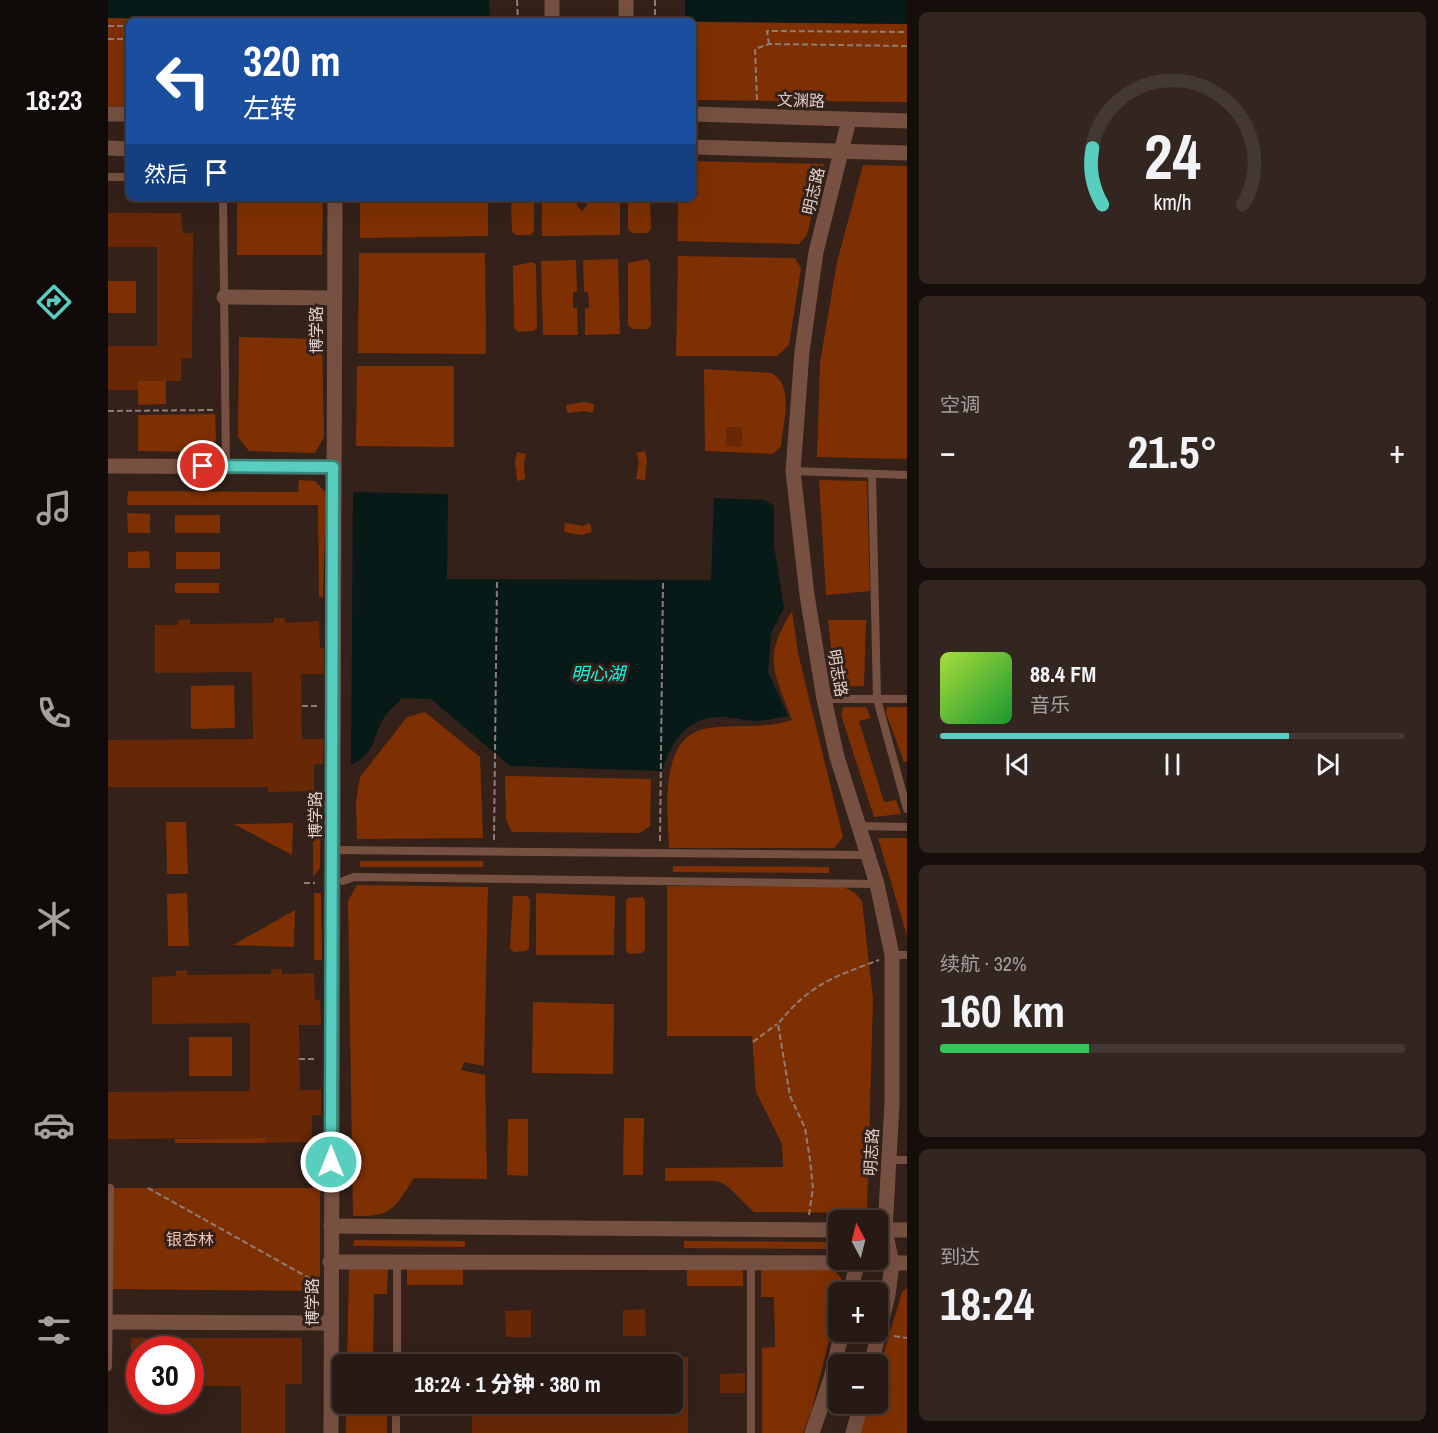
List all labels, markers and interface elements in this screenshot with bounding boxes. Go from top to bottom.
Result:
text: 320 m [243,33,341,89]
icon: left [144,42,222,120]
text: 18:23 [26,82,82,118]
street label: 文渊路 [777,88,825,112]
text: 左转 [243,90,297,126]
text: 24 [1144,114,1201,198]
icon: arrive [200,156,233,189]
text: 然后 [144,159,188,189]
street label: 明志路 [797,165,829,217]
text: km/h [1153,188,1192,217]
icon: directions [33,281,75,323]
street label: 博学路 [305,306,327,354]
text: 空调 [940,391,980,418]
text: 21.5° [1128,421,1217,482]
text: − [940,429,956,473]
text: + [1389,429,1405,473]
pin [177,440,228,491]
icon: arrive [186,449,219,482]
icon: music [33,487,75,529]
street label: 明志路 [823,647,853,699]
text: 88.4 FM [1030,659,1096,689]
water label: 明心湖 [571,661,628,686]
text: 音乐 [1030,691,1070,718]
icon: phone [33,692,75,734]
icon: previous [1001,748,1034,781]
icon: pause [1156,748,1189,781]
icon: next [1311,748,1344,781]
street label: 博学路 [304,791,326,839]
icon: climate [33,898,75,940]
text: 续航 · 32% [940,950,1027,977]
text: 160 km [940,980,1065,1041]
icon: car [33,1104,75,1146]
street label: 明志路 [859,1127,883,1177]
position arrow [299,1130,363,1194]
north arrow [828,1210,888,1270]
map controls [828,1210,888,1414]
park label: 银杏林 [166,1228,214,1250]
text: 到达 [940,1243,980,1270]
text: 18:24 [940,1273,1034,1334]
street label: 博学路 [301,1278,323,1326]
button: + [828,1282,888,1342]
icon: filters [33,1309,75,1351]
speed limit sign: 30 [126,1336,204,1414]
button: − [828,1354,888,1414]
text: 18:24 · 1 分钟 · 380 m [414,1369,601,1399]

